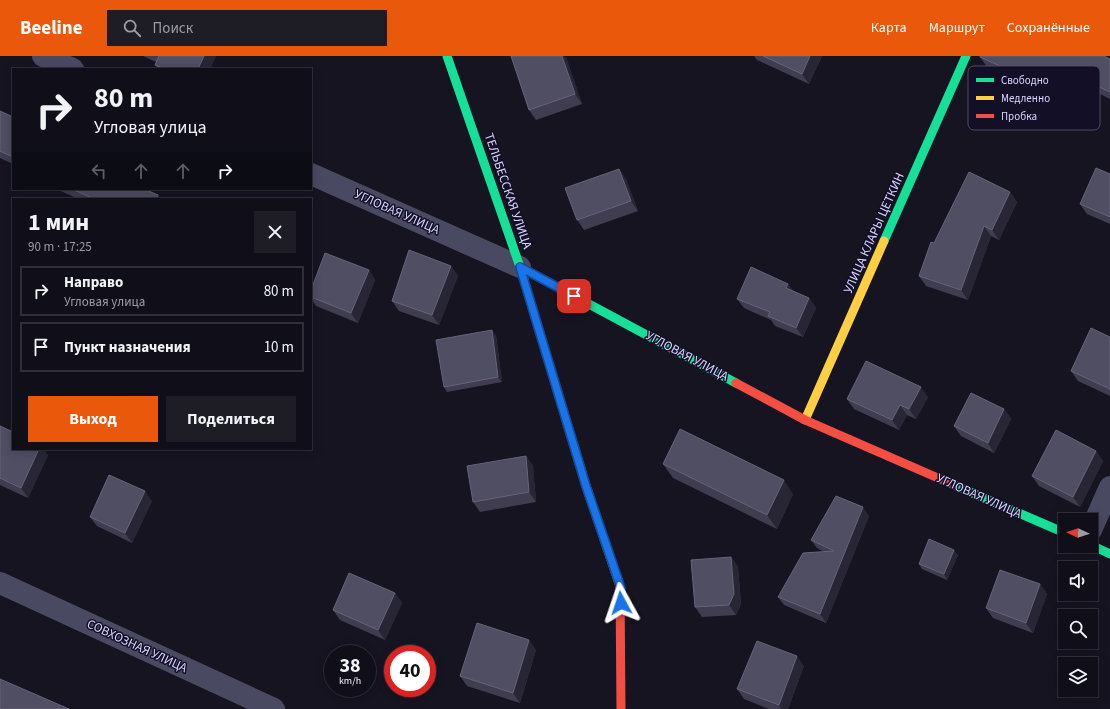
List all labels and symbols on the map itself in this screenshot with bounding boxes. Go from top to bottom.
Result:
legend [968,66,1100,130]
text: Свободно [1001,73,1049,88]
text: Медленно [1001,91,1050,106]
text: Пробка [1001,109,1037,124]
street label: ТЕЛЬБЕССКАЯ УЛИЦА [480,131,537,252]
street label: УЛИЦА КЛАРЫ ЦЕТКИН [839,170,909,296]
street label: УГЛОВАЯ УЛИЦА [352,185,443,239]
pin [557,279,591,313]
street label: УГЛОВАЯ УЛИЦА [642,327,732,386]
street label: УГЛОВАЯ УЛИЦА [934,469,1025,523]
north arrow [1058,513,1098,553]
position arrow [600,582,642,624]
street label: СОВХОЗНАЯ УЛИЦА [84,615,191,678]
speed limit sign: 40 [384,645,436,697]

